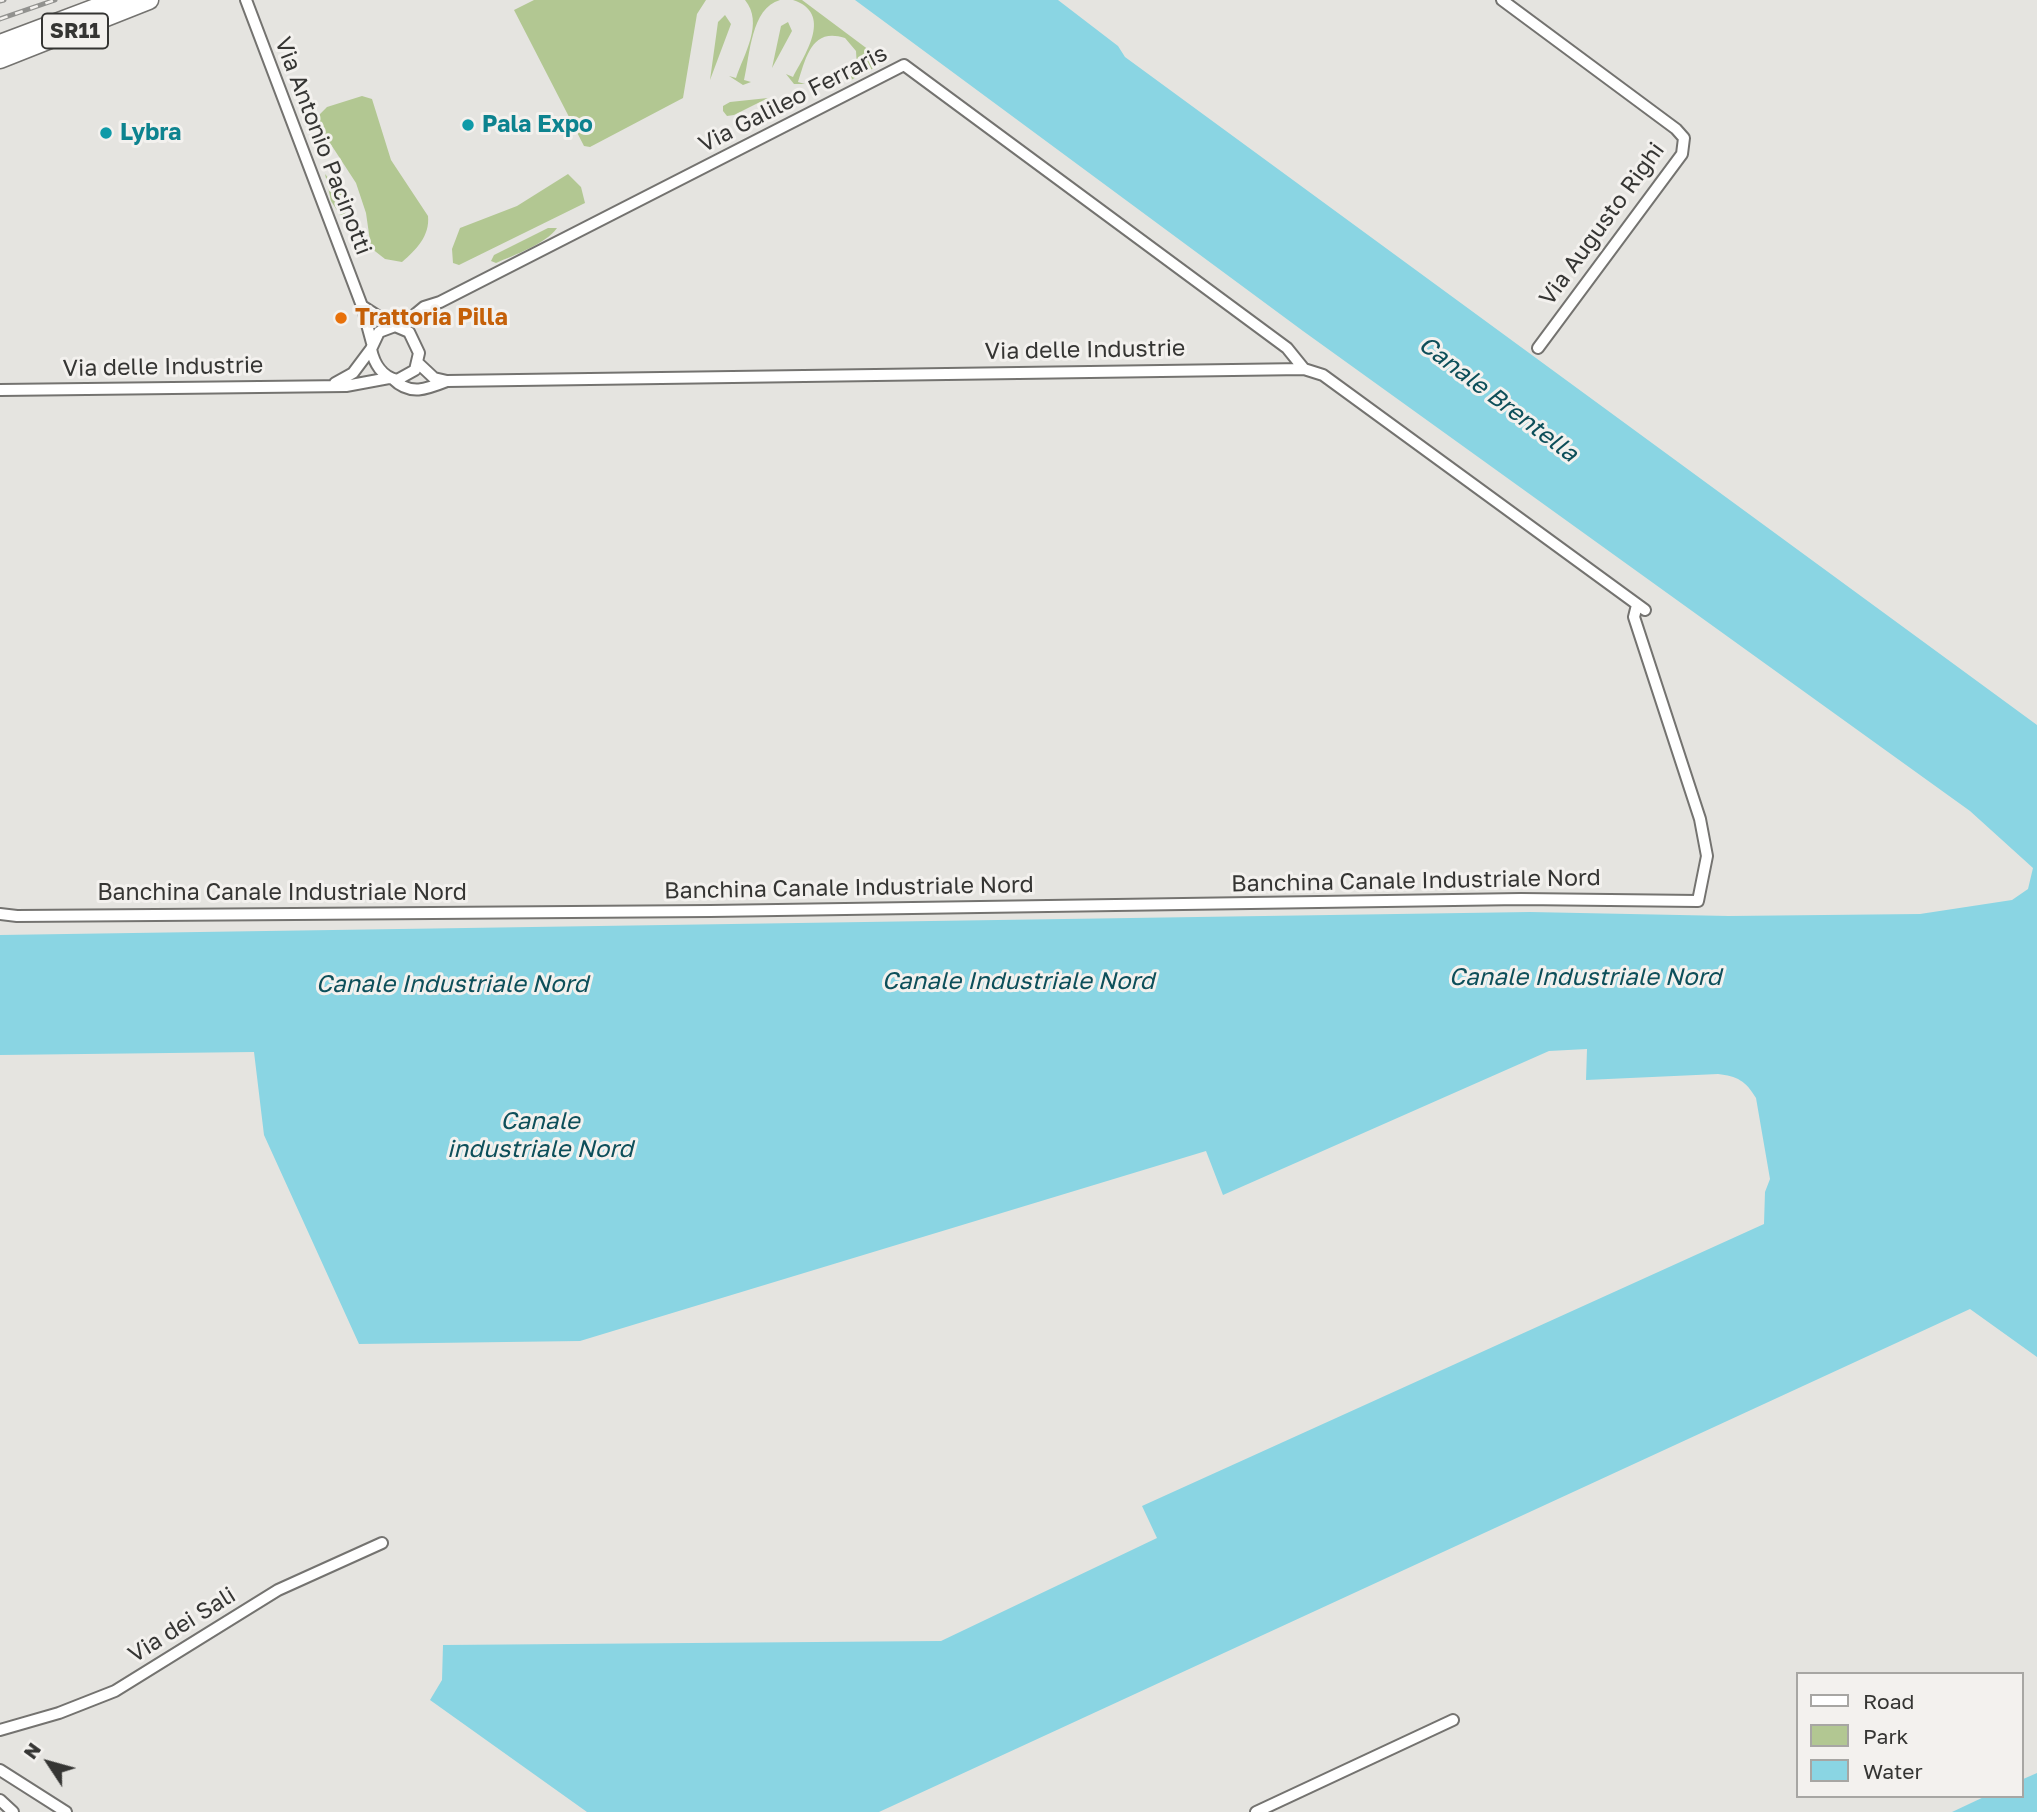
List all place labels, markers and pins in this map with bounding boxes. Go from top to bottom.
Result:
place label: Pala Expo [482,111,593,139]
marker: Pala Expo [460,117,476,133]
place label: Lybra [120,119,181,147]
marker: Lybra [98,125,114,141]
place label: Trattoria Pilla [355,304,508,332]
marker: Trattoria Pilla [333,310,349,326]

